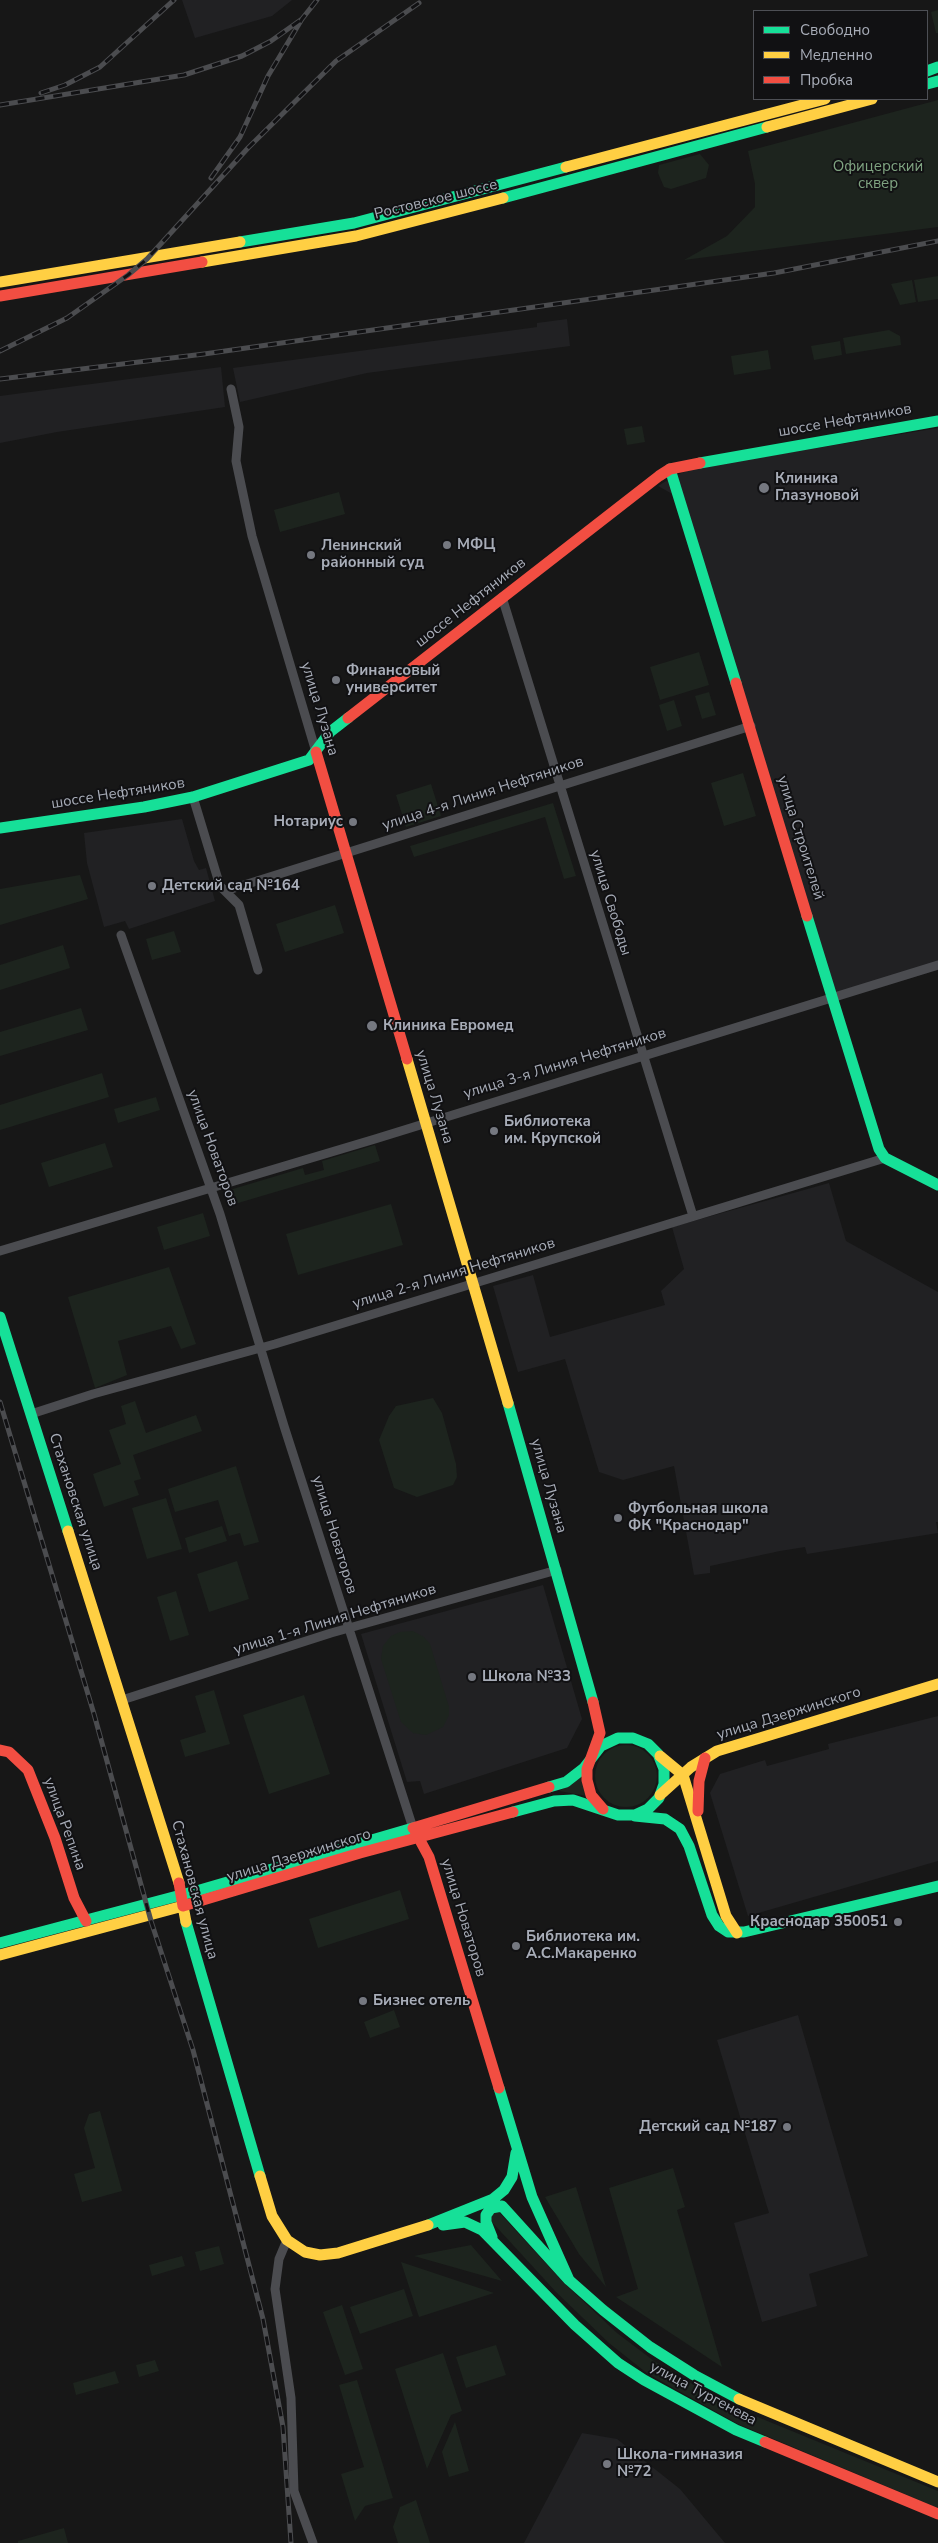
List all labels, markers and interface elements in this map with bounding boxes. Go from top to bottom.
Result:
legend [753,10,928,100]
text: Свободно [800,20,870,40]
text: Медленно [800,45,873,65]
text: Пробка [800,70,853,90]
park label: Офицерский сквер [833,158,923,193]
street label: Ростовское шоссе [372,176,500,224]
street label: шоссе Нефтяников [777,400,913,442]
place label: Клиника Глазуновой [775,470,859,505]
marker: Клиника Глазуновой [757,481,771,495]
place label: МФЦ [457,536,495,554]
place label: Ленинский районный суд [321,537,424,572]
marker: МФЦ [441,539,453,551]
marker: Ленинский районный суд [305,549,317,561]
street label: шоссе Нефтяников [412,554,530,652]
street label: улица Лузана [296,660,342,758]
place label: Финансовый университет [346,662,440,697]
marker: Финансовый университет [330,674,342,686]
street label: улица 4-я Линия Нефтяников [380,753,586,835]
street label: улица Строителей [773,774,827,902]
street label: шоссе Нефтяников [50,775,186,813]
place label: Нотариус [274,813,343,831]
marker: Нотариус [347,816,359,828]
street label: улица Свободы [585,848,635,958]
place label: Детский сад №164 [162,877,300,895]
marker: Детский сад №164 [146,880,158,892]
place label: Клиника Евромед [383,1017,514,1035]
marker: Клиника Евромед [365,1019,379,1033]
street label: улица 3-я Линия Нефтяников [462,1025,668,1103]
street label: улица Лузана [411,1048,457,1146]
street label: улица Новаторов [183,1087,241,1209]
place label: Библиотека им. Крупской [504,1113,601,1148]
marker: Библиотека им. Крупской [488,1125,500,1137]
street label: улица 2-я Линия Нефтяников [351,1235,557,1313]
street label: Стахановская улица [44,1431,106,1573]
street label: улица Лузана [526,1437,570,1535]
street label: улица Новаторов [307,1474,361,1596]
place label: Футбольная школа ФК "Краснодар" [628,1500,768,1535]
marker: Футбольная школа ФК "Краснодар" [612,1512,624,1524]
street label: улица 1-я Линия Нефтяников [232,1581,438,1659]
place label: Школа №33 [482,1668,571,1686]
marker: Школа №33 [466,1671,478,1683]
street label: улица Дзержинского [715,1684,863,1744]
street label: улица Репина [39,1775,89,1873]
street label: Стахановская улица [167,1819,221,1961]
street label: улица Дзержинского [225,1826,373,1886]
street label: улица Новаторов [436,1857,490,1979]
place label: Краснодар 350051 [750,1913,888,1931]
marker: Краснодар 350051 [892,1916,904,1928]
place label: Библиотека им. А.С.Макаренко [526,1928,640,1963]
marker: Библиотека им. А.С.Макаренко [510,1940,522,1952]
place label: Бизнес отель [373,1992,470,2010]
marker: Бизнес отель [357,1995,369,2007]
place label: Детский сад №187 [639,2118,777,2136]
marker: Детский сад №187 [781,2121,793,2133]
street label: улица Тургенева [647,2358,759,2430]
place label: Школа-гимназия №72 [617,2446,743,2481]
marker: Школа-гимназия №72 [601,2458,613,2470]

